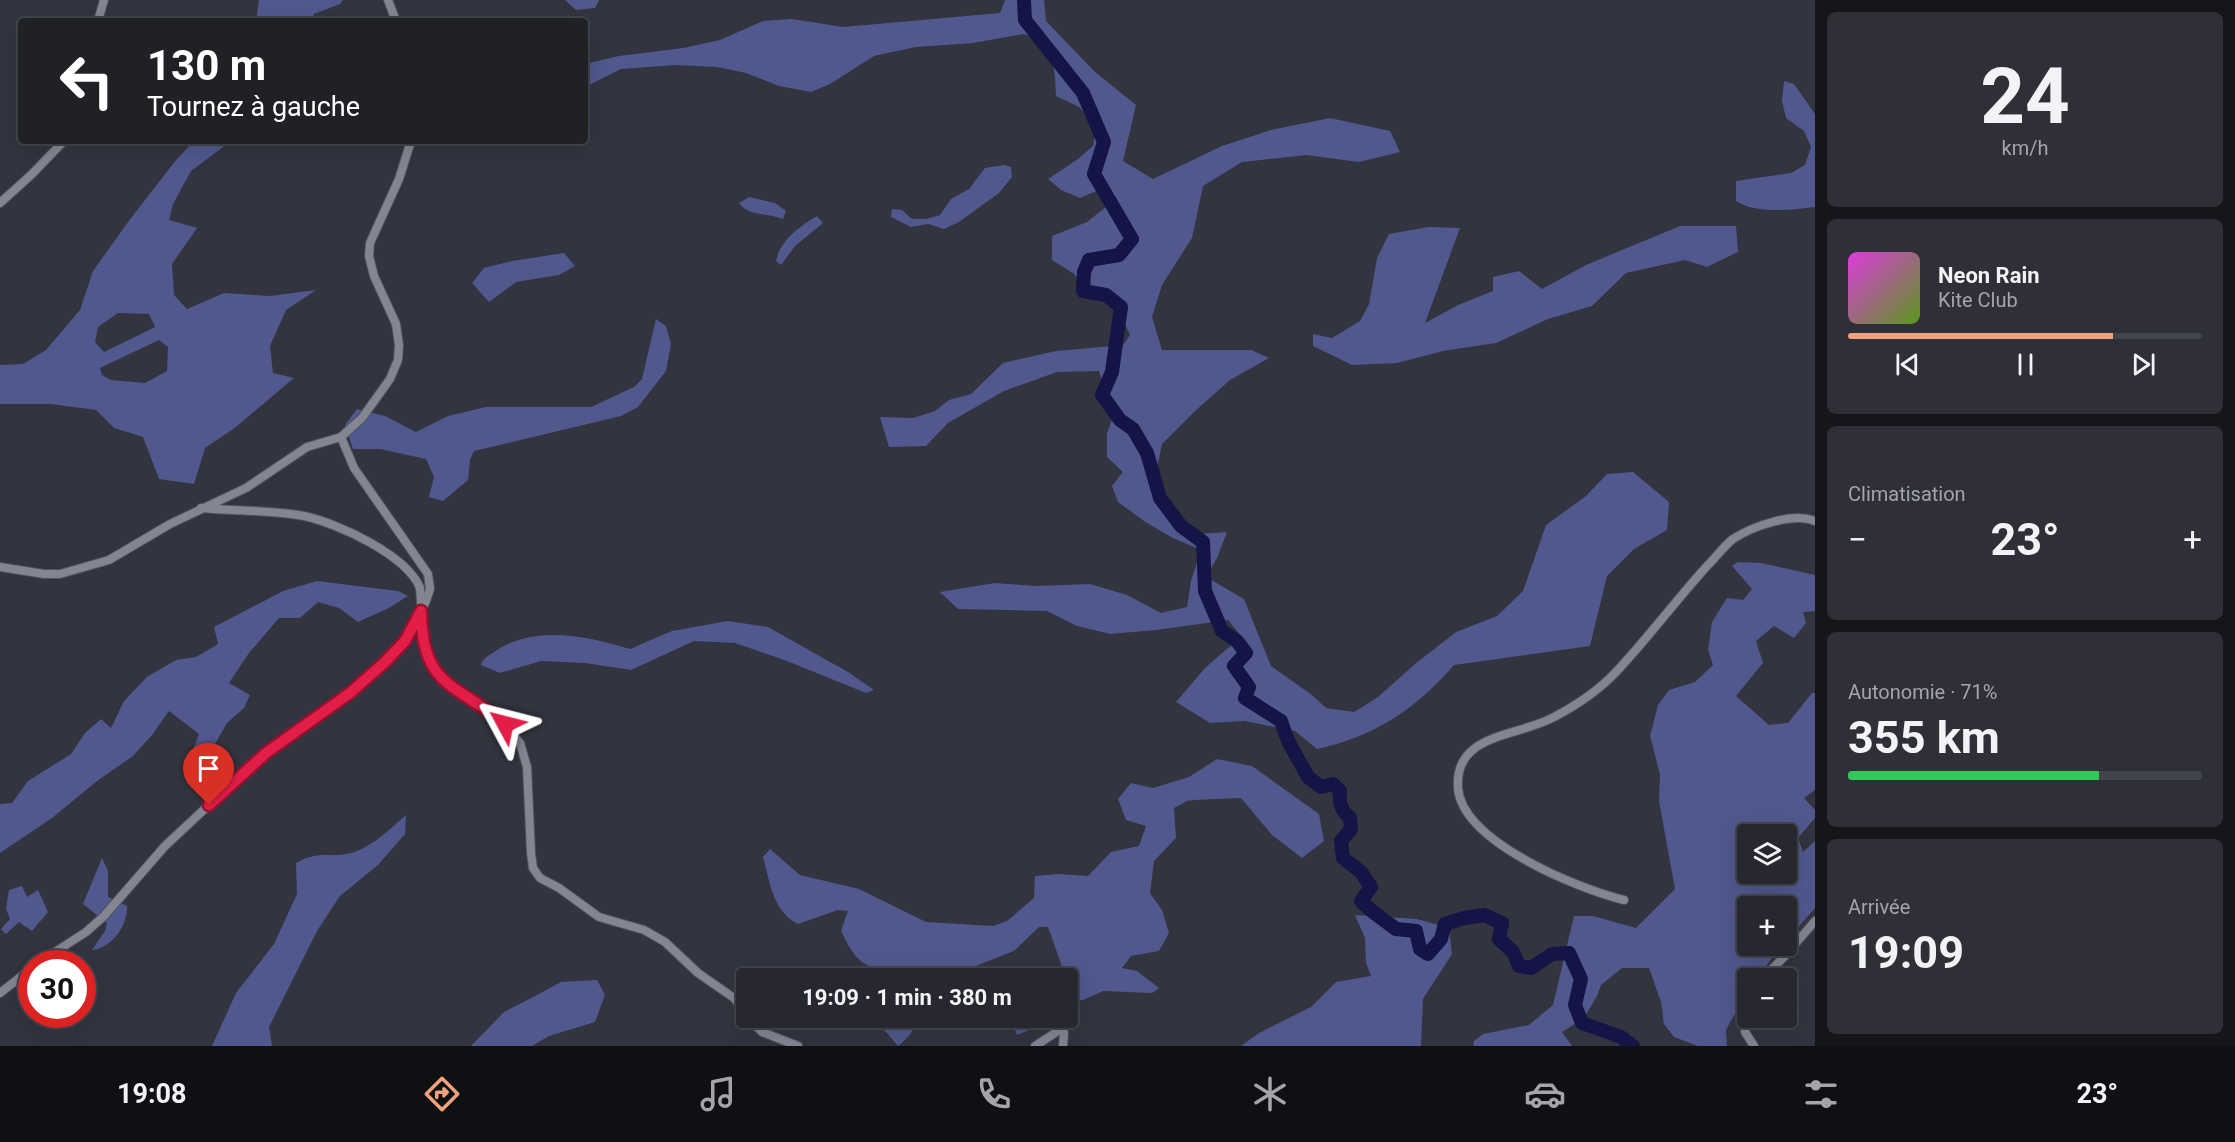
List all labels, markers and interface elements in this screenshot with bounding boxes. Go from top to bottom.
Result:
text: 130 m [147,41,266,90]
icon: left [48,42,126,120]
text: 24 [1980,51,2070,142]
text: Tournez à gauche [147,91,360,123]
text: km/h [2002,136,2048,160]
text: Neon Rain [1938,263,2040,288]
text: Kite Club [1938,288,2018,312]
icon: previous [1891,348,1924,381]
icon: pause [2009,348,2042,381]
icon: next [2127,348,2160,381]
text: Climatisation [1848,482,1966,506]
text: 23° [1990,513,2060,566]
text: − [1848,520,1867,559]
text: + [2183,520,2202,559]
text: Autonomie · 71% [1848,680,1997,704]
position arrow [473,692,537,756]
text: 355 km [1848,711,2000,764]
pin [183,743,234,805]
icon: arrive [192,752,225,785]
map controls [1737,824,1797,1028]
button: layers [1737,824,1797,884]
text: Arrivée [1848,895,1910,919]
button: + [1737,896,1797,956]
text: 19:09 [1848,926,1964,979]
speed limit sign: 30 [18,950,96,1028]
button: − [1737,968,1797,1028]
text: 19:09 · 1 min · 380 m [802,985,1012,1010]
icon: directions [421,1073,463,1115]
icon: music [697,1073,739,1115]
icon: phone [973,1073,1015,1115]
icon: climate [1249,1073,1291,1115]
icon: car [1524,1073,1566,1115]
icon: filters [1800,1073,1842,1115]
text: 19:08 [117,1078,187,1110]
text: 23° [2076,1078,2118,1110]

